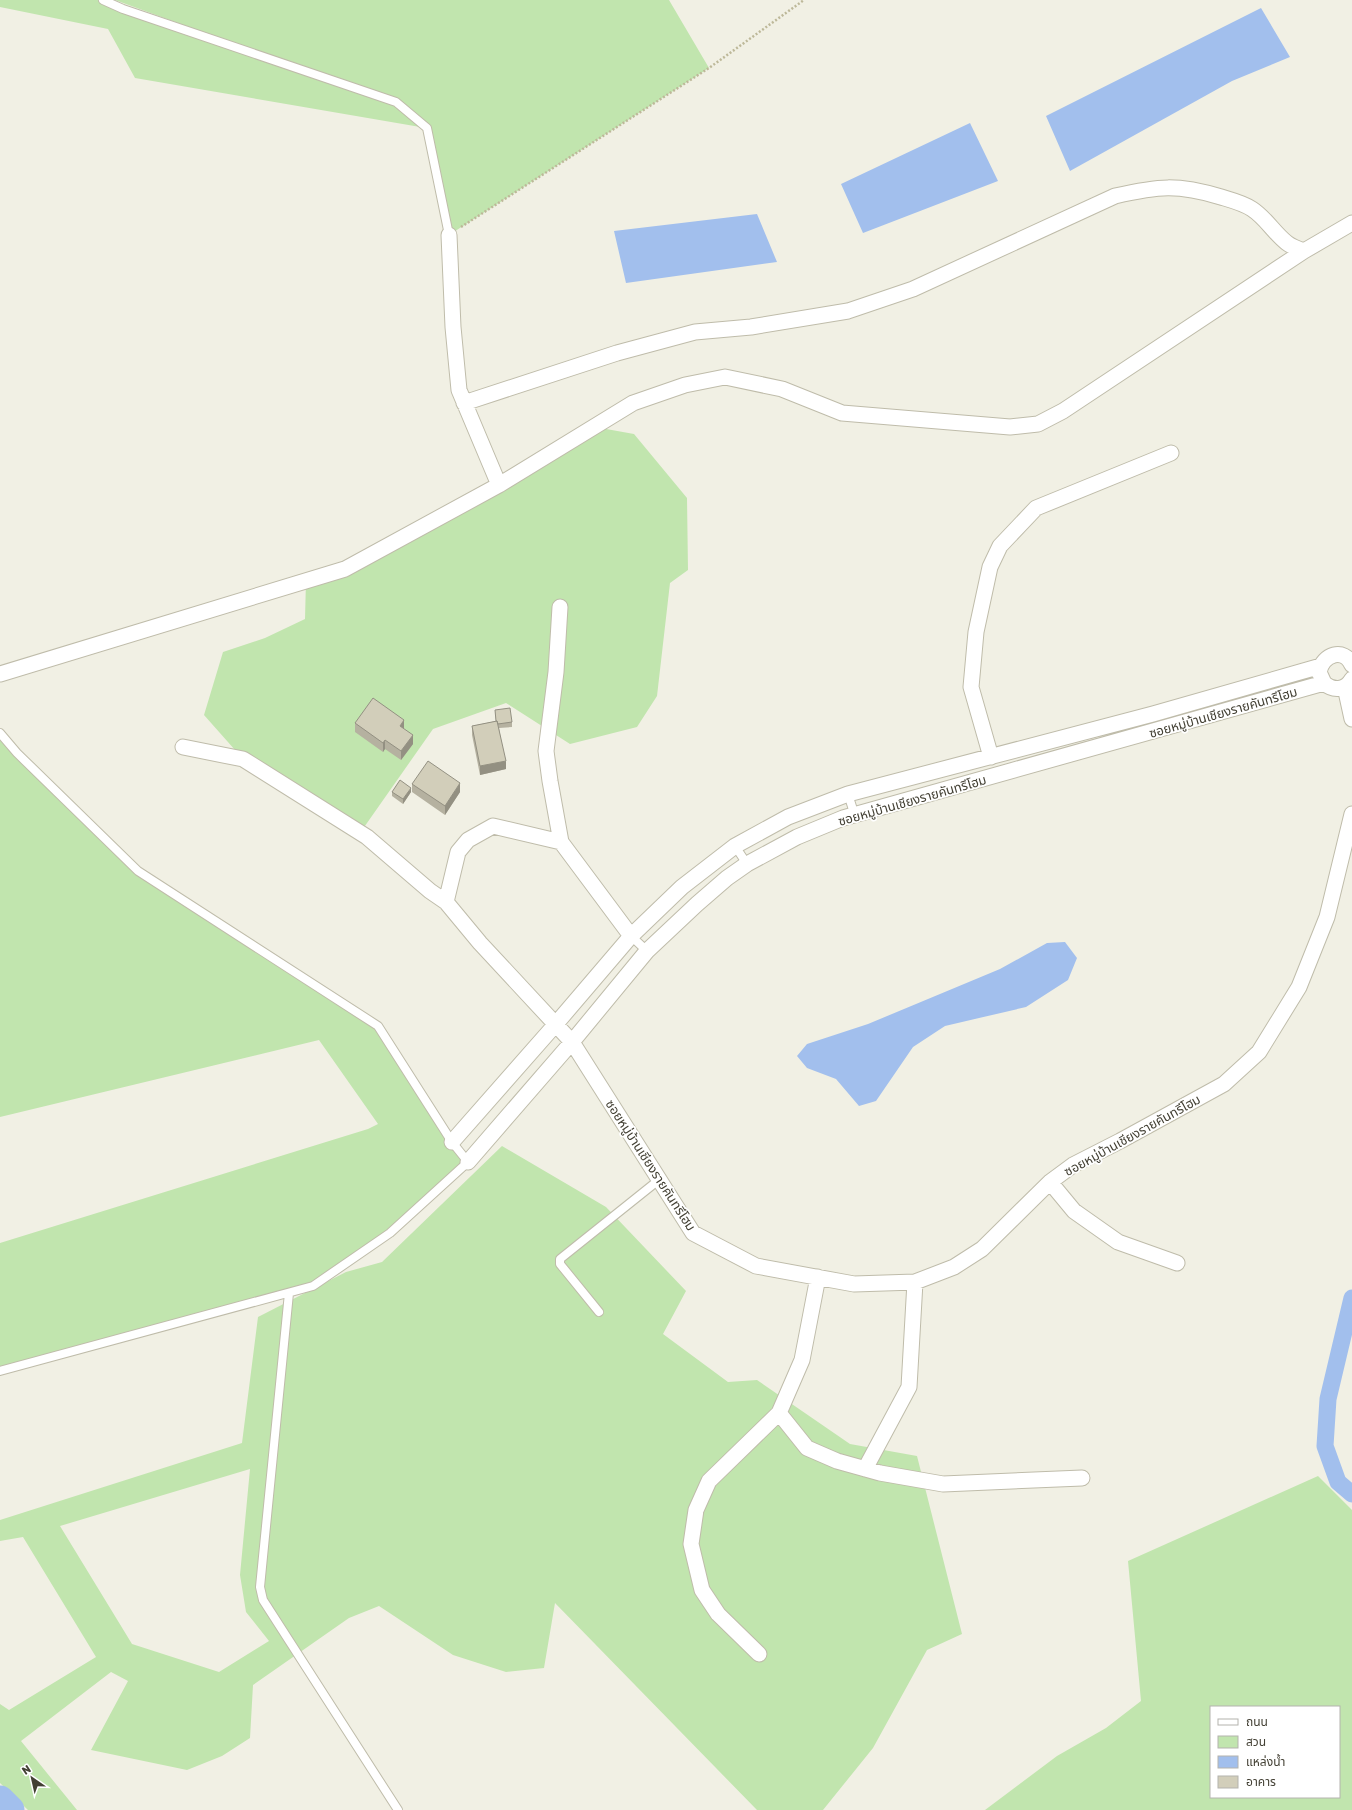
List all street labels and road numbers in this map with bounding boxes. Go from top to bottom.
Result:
street label: ซอยหมู่บ้านเชียงรายคันทรีโฮม [1147,684,1299,741]
street label: ซอยหมู่บ้านเชียงรายคันทรีโฮม [836,772,988,829]
street label: ซอยหมู่บ้านเชียงรายคันทรีโฮม [1062,1092,1203,1179]
street label: ซอยหมู่บ้านเชียงรายคันทรีโฮม [603,1097,699,1234]

